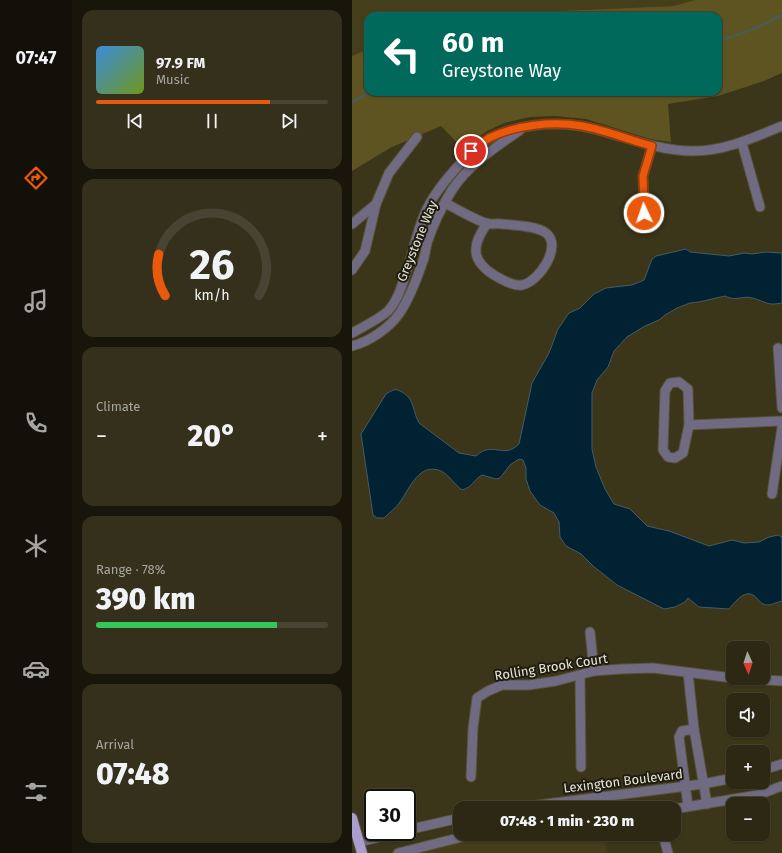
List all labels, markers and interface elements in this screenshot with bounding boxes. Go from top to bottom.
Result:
text: 60 m [442,26,504,59]
icon: left [376,28,428,80]
text: 07:47 [16,47,56,69]
text: 97.9 FM [156,54,205,72]
text: Greystone Way [442,60,561,82]
text: Music [156,72,190,87]
icon: previous [124,110,146,132]
icon: pause [201,110,223,132]
icon: next [278,110,300,132]
pin [454,134,488,168]
icon: arrive [460,140,482,162]
icon: directions [22,164,50,192]
position arrow [623,192,665,234]
street label: Greystone Way [394,198,440,284]
text: 26 [190,240,234,290]
text: km/h [194,286,230,303]
icon: music [22,287,50,315]
text: Climate [96,399,140,414]
icon: phone [22,409,50,437]
text: 20° [187,418,237,454]
text: − [96,423,107,450]
text: + [317,423,328,450]
icon: climate [22,532,50,560]
text: Range · 78% [96,562,166,577]
text: 390 km [96,581,195,617]
north arrow [726,641,770,685]
map controls [726,641,770,841]
street label: Rolling Brook Court [493,651,609,683]
icon: car [22,655,50,683]
button: sound [726,693,770,737]
text: Arrival [96,737,134,752]
button: + [726,745,770,789]
text: 07:48 [96,756,169,792]
street label: Lexington Boulevard [562,766,684,796]
icon: filters [22,778,50,806]
speed limit sign: 30 [364,789,416,841]
button: − [726,797,770,841]
text: 07:48 · 1 min · 230 m [500,812,634,830]

